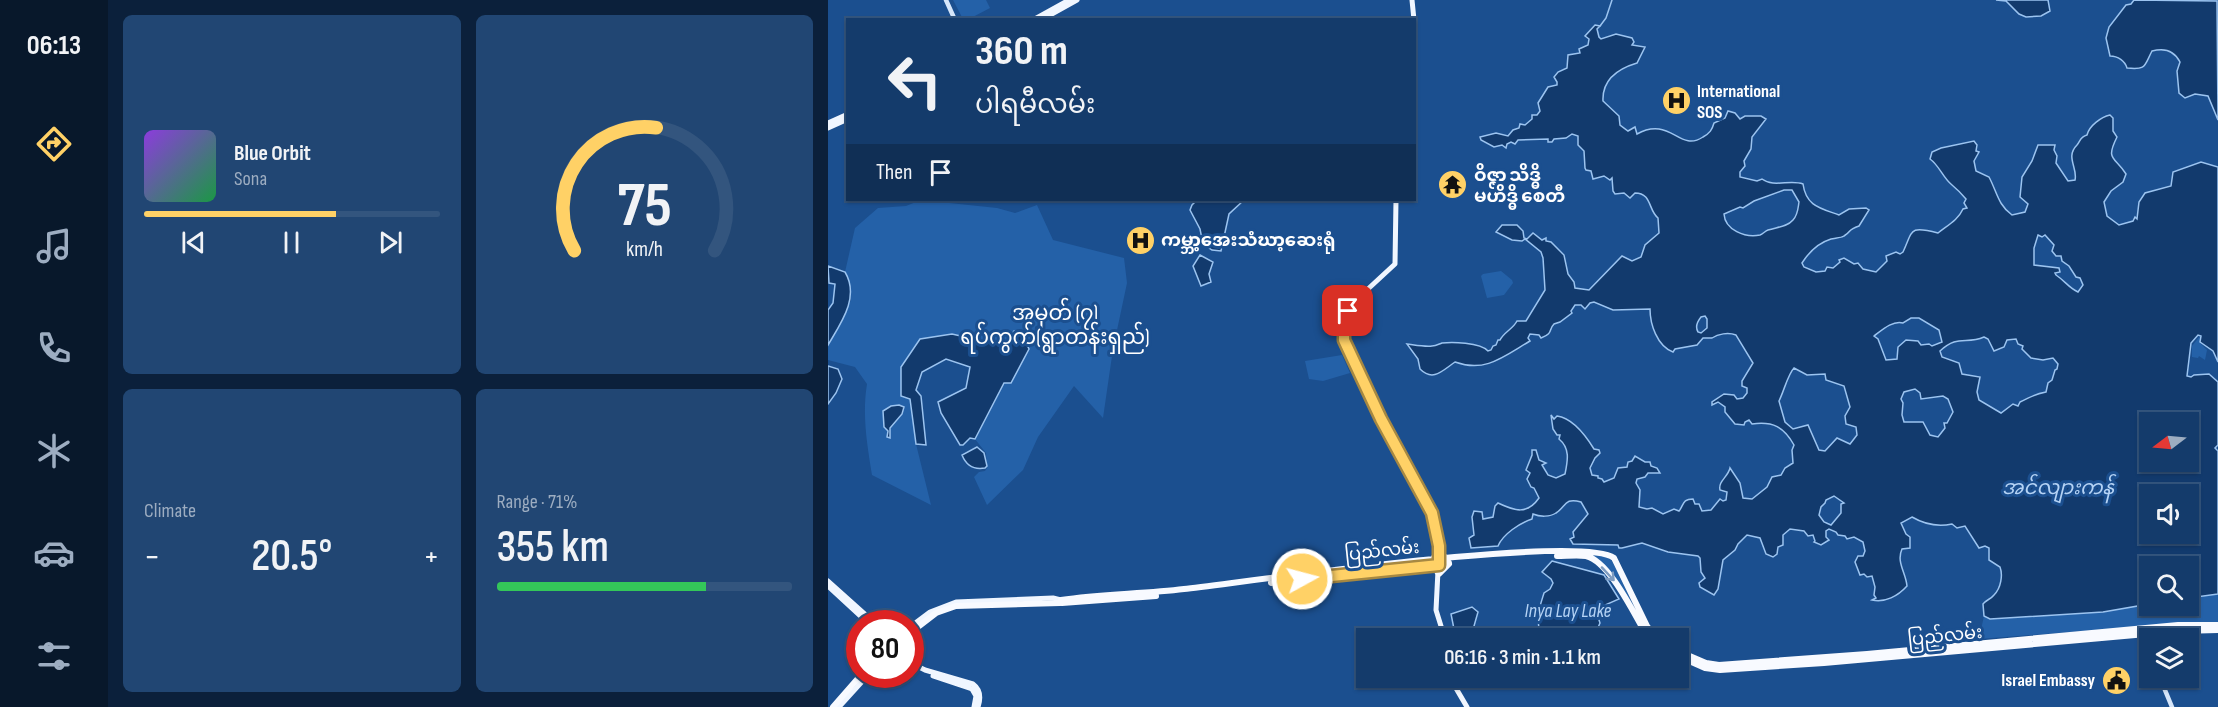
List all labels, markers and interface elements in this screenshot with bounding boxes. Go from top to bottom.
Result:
text: 360 m [975,26,1068,77]
text: 06:13 [27,30,81,62]
icon: left [876,42,954,120]
place label: International SOS [1697,81,1780,123]
hospital icon: International SOS [1660,85,1692,117]
text: ပါရမီလမ်း [975,89,1095,121]
icon: directions [33,123,75,165]
text: Blue Orbit [234,140,311,167]
icon: arrive [924,156,957,189]
text: Then [876,159,912,186]
place label: ဝိဇ္ဇာ သိဒ္ဓိ မဟိဒ္ဓိ စေတီ [1474,163,1565,210]
text: Sona [234,167,267,191]
temple icon: ဝိဇ္ဇာ သိဒ္ဓိ မဟိဒ္ဓိ စေတီ [1437,169,1469,201]
text: 75 [617,170,672,245]
hospital icon: ကမ္ဘာ့အေးသံဃာ့ဆေးရုံ [1124,224,1156,256]
icon: music [33,225,75,267]
icon: previous [177,226,210,259]
icon: pause [275,226,308,259]
icon: next [374,226,407,259]
place label: ကမ္ဘာ့အေးသံဃာ့ဆေးရုံ [1161,230,1336,254]
text: km/h [626,238,663,263]
pin [1322,285,1373,336]
icon: arrive [1331,294,1364,327]
district label: အမှတ် (၇) ရပ်ကွက်(ရွာတန်းရှည်) [960,297,1150,354]
icon: phone [33,327,75,369]
north arrow [2139,412,2199,472]
map controls [2139,412,2199,688]
icon: climate [33,430,75,472]
water label: အင်လျားကန် [2002,473,2117,504]
button: sound [2139,484,2199,544]
text: Range · 71% [497,490,578,514]
text: Climate [144,499,196,523]
text: 355 km [497,520,609,575]
text: 20.5° [251,529,332,584]
icon: car [33,532,75,574]
street label: ပြည်လမ်း [1343,534,1421,569]
text: − [144,537,160,577]
text: + [423,537,439,577]
position arrow [1270,547,1334,611]
button: search [2139,556,2199,616]
one-way arrow [1601,566,1615,581]
water label: Inya Lay Lake [1525,599,1612,623]
speed limit sign: 80 [846,610,924,688]
street label: ပြည်လမ်း [1906,619,1984,654]
button: layers [2139,628,2199,688]
icon: filters [33,635,75,677]
text: 06:16 · 3 min · 1.1 km [1444,644,1601,671]
public building icon: Israel Embassy [2100,664,2132,696]
place label: Israel Embassy [2001,670,2096,691]

